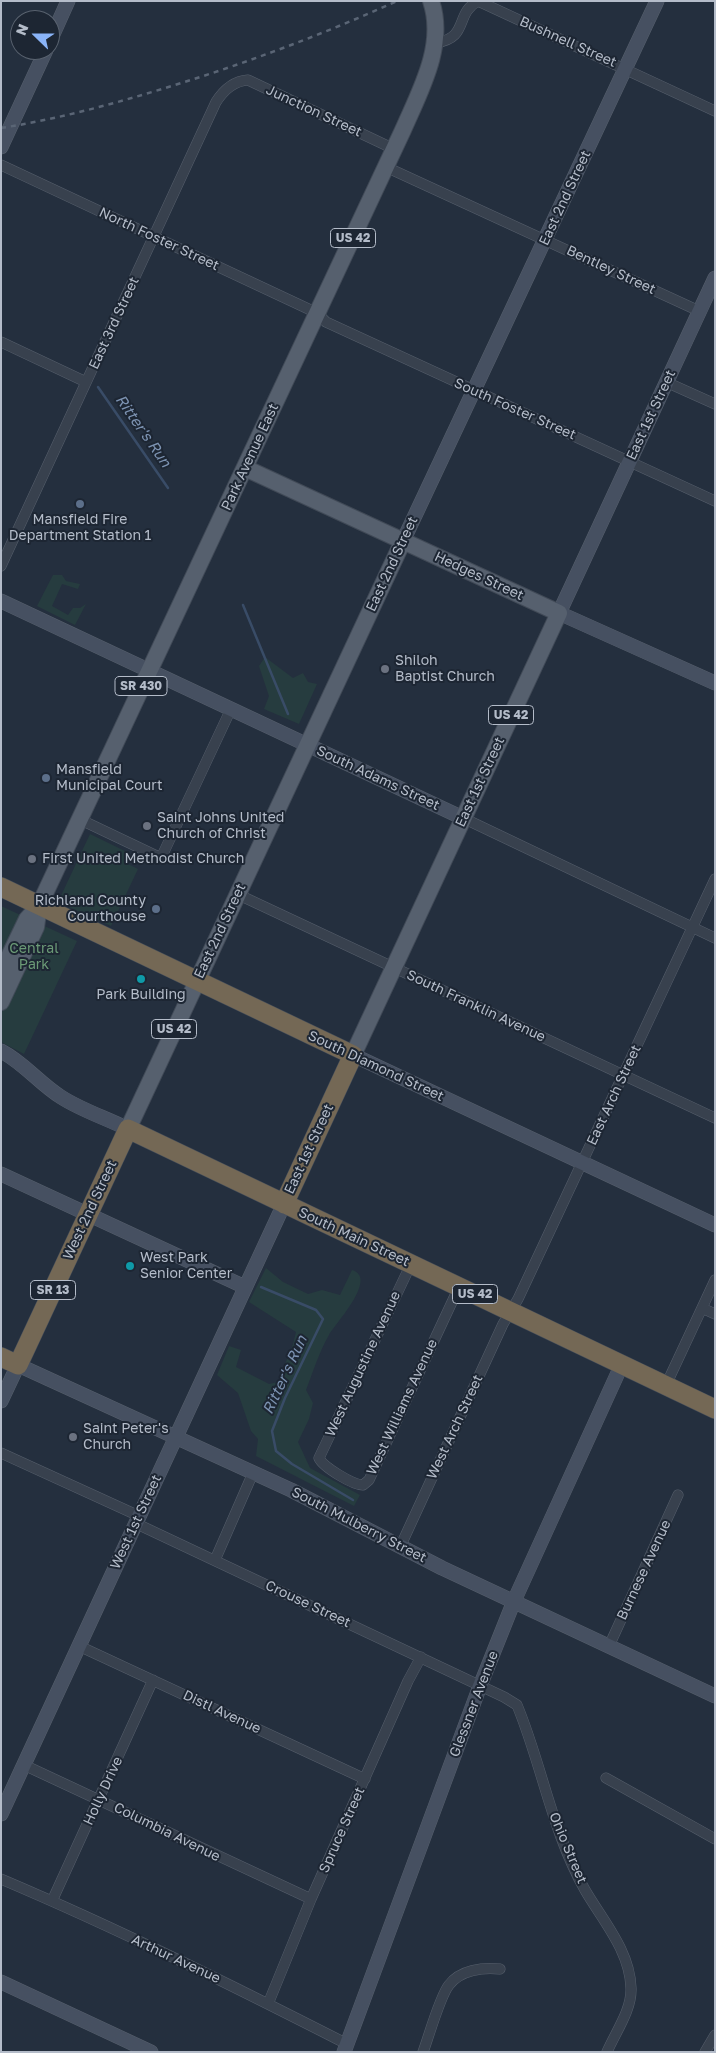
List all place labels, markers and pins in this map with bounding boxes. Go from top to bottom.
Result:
marker: Mansfield Fire Department Station 1 [74,498,86,510]
place label: Mansfield Fire Department Station 1 [9,512,151,544]
place label: Shiloh Baptist Church [395,653,495,686]
marker: Shiloh Baptist Church [379,663,391,675]
place label: Mansfield Municipal Court [56,762,162,794]
marker: Mansfield Municipal Court [40,772,52,784]
place label: Saint Johns United Church of Christ [157,810,284,842]
marker: Saint Johns United Church of Christ [141,820,153,832]
place label: First United Methodist Church [42,851,244,867]
marker: First United Methodist Church [26,853,38,865]
place label: Richland County Courthouse [35,893,146,926]
marker: Richland County Courthouse [150,903,162,915]
marker: Park Building [135,973,147,985]
place label: Park Building [96,987,186,1003]
place label: West Park Senior Center [140,1250,232,1282]
marker: West Park Senior Center [124,1260,136,1272]
place label: Saint Peter's Church [83,1421,169,1454]
marker: Saint Peter's Church [67,1431,79,1443]

